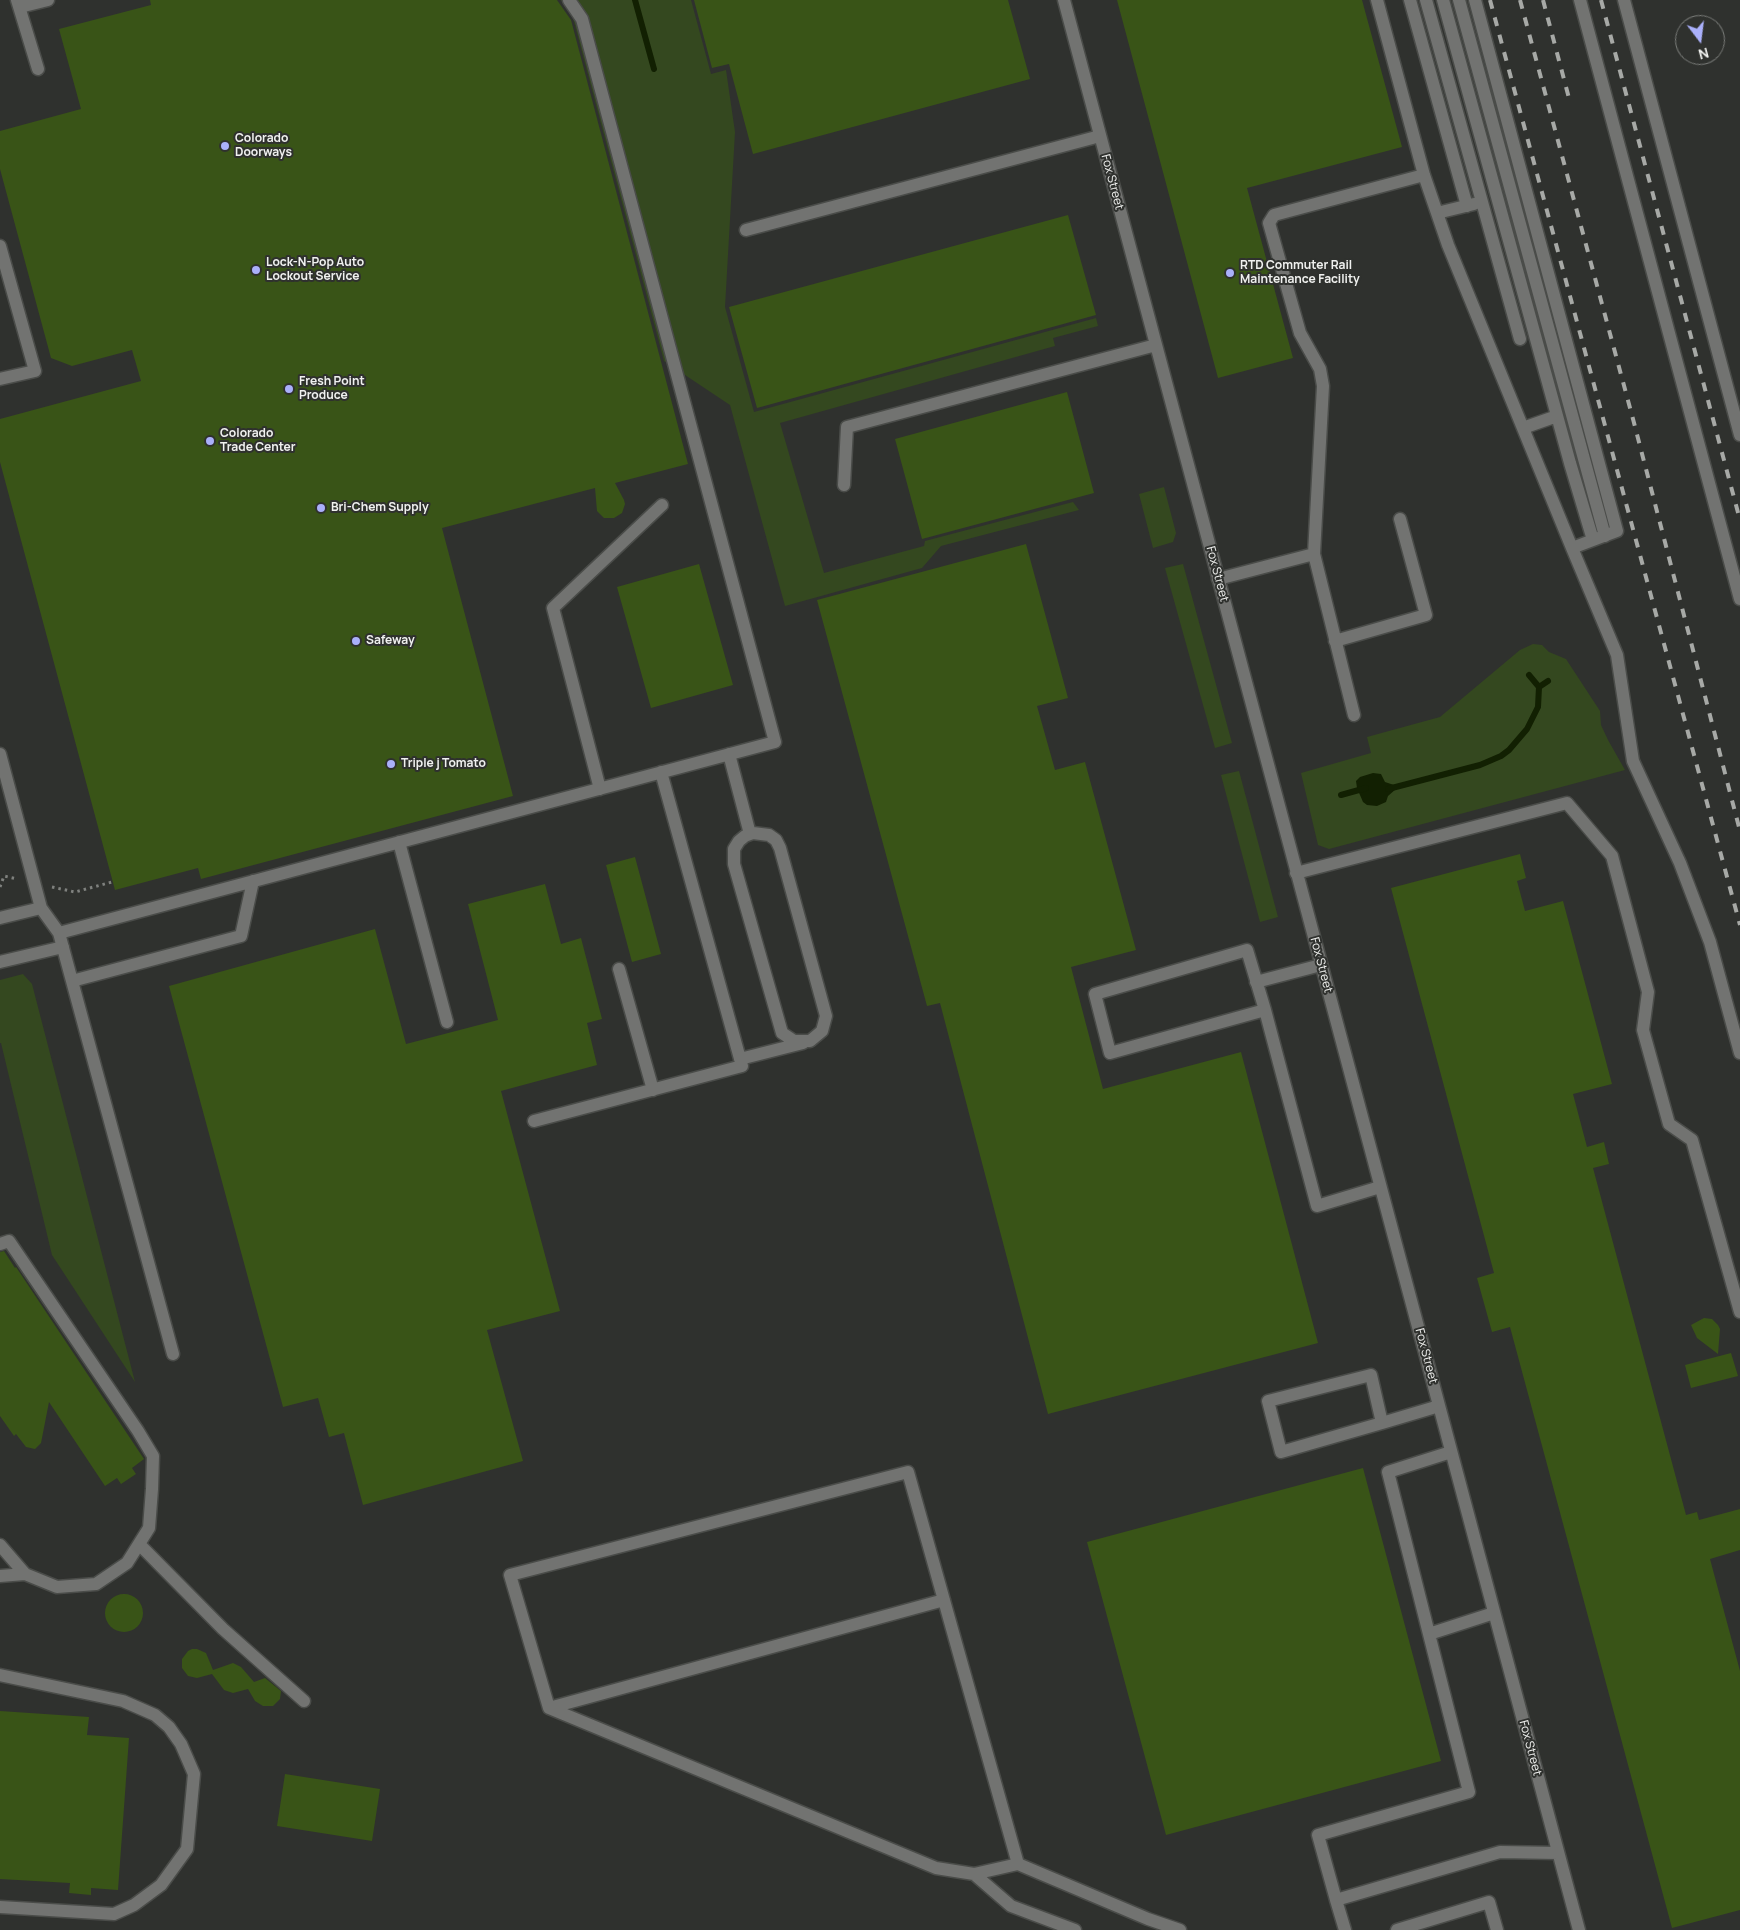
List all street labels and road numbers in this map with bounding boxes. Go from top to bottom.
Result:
street label: Fox Street [1098,153,1126,211]
street label: Fox Street [1203,545,1231,603]
street label: Fox Street [1307,936,1335,994]
street label: Fox Street [1412,1327,1440,1385]
street label: Fox Street [1516,1719,1544,1777]

